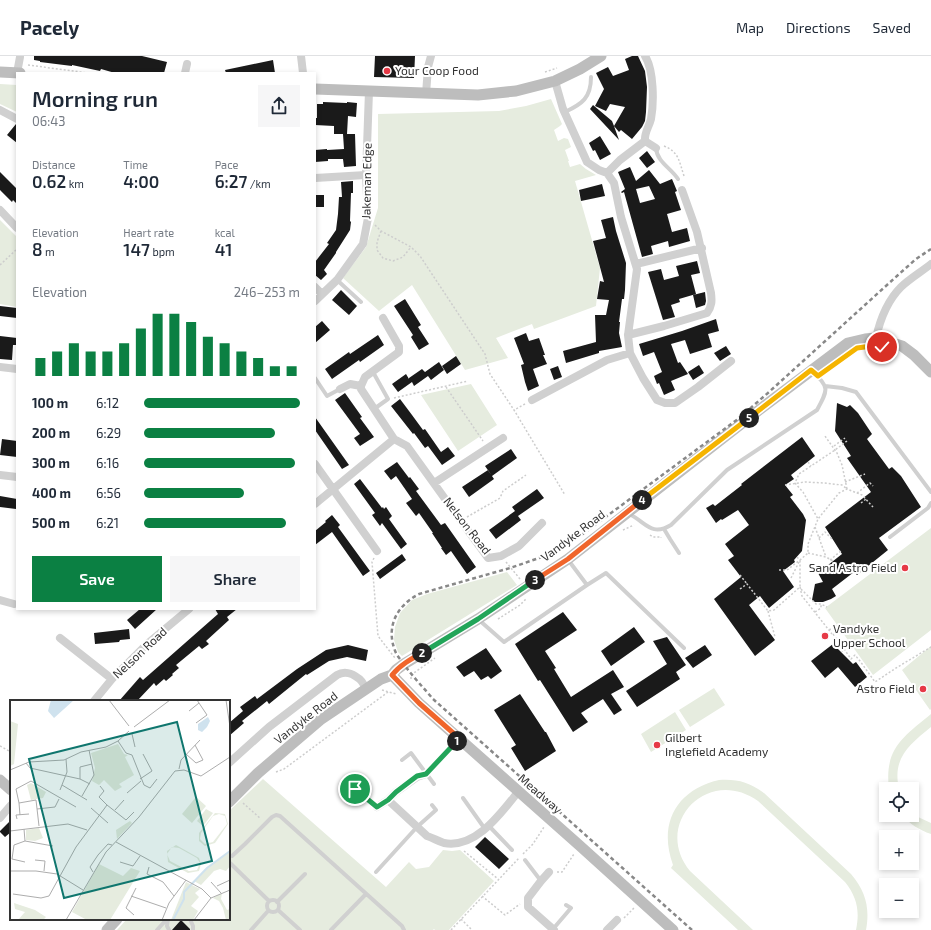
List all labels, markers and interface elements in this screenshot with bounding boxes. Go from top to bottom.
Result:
text: Pacely [20,16,79,39]
text: Map [736,19,764,36]
text: Directions [786,19,851,36]
text: Saved [873,19,911,36]
place label: Your Coop Food [395,63,479,77]
marker: Your Coop Food [382,66,392,76]
text: Morning run [32,85,158,111]
button: share [258,85,300,127]
text: 06:43 [32,113,66,129]
street label: Jakeman Edge [358,143,374,219]
text: Distance [32,158,75,171]
text: Time [123,158,148,171]
text: Pace [215,158,238,171]
text: 0.62 [32,171,66,191]
text: 4:00 [123,171,159,191]
text: 6:27 [215,171,247,191]
text: km [66,177,84,190]
text: /km [247,177,271,190]
text: Elevation [32,226,79,239]
text: Heart rate [123,226,174,239]
text: kcal [215,226,235,239]
text: 8 [32,239,42,259]
text: 147 [123,239,150,259]
text: 41 [215,239,232,259]
text: m [42,245,55,258]
text: bpm [150,245,175,258]
text: Elevation [32,284,87,300]
text: 246–253 m [234,284,300,300]
pin [865,330,899,364]
icon: check [871,336,893,358]
text: 100 m [32,395,68,411]
text: 6:12 [96,395,119,411]
pin: 5 [739,408,759,428]
text: 5 [746,411,752,424]
text: 200 m [32,425,70,441]
text: 6:29 [96,425,121,441]
text: 300 m [32,455,70,471]
text: 6:16 [96,455,119,471]
text: 400 m [32,485,71,501]
text: 6:56 [96,485,121,501]
pin: 4 [632,490,652,510]
text: 4 [638,493,646,506]
street label: Nelson Road [441,494,494,557]
street label: Vandyke Road [538,507,607,564]
text: 500 m [32,515,70,531]
text: 6:21 [96,515,119,531]
button: Save [32,556,162,602]
button: Share [170,556,300,602]
place label: Sand Astro Field [809,560,897,574]
marker: Sand Astro Field [900,563,910,573]
pin: 3 [525,570,545,590]
text: 3 [532,573,538,586]
place label: Vandyke Upper School [833,621,906,649]
street label: Nelson Road [109,624,169,681]
marker: Vandyke Upper School [820,631,830,641]
pin: 2 [412,643,432,663]
text: 2 [419,646,425,659]
place label: Astro Field [856,681,915,695]
marker: Astro Field [918,684,928,694]
street label: Vandyke Road [271,688,340,746]
inset map [10,700,230,920]
place label: Gilbert Inglefield Academy [665,730,769,758]
pin: 1 [447,731,467,751]
text: 1 [455,734,459,747]
marker: Gilbert Inglefield Academy [652,740,662,750]
street label: Meadway [516,770,566,816]
pin [338,772,372,806]
icon: arrive [344,778,366,800]
map controls [879,782,919,918]
button: locate [879,782,919,822]
button: + [879,830,919,870]
button: − [879,878,919,918]

